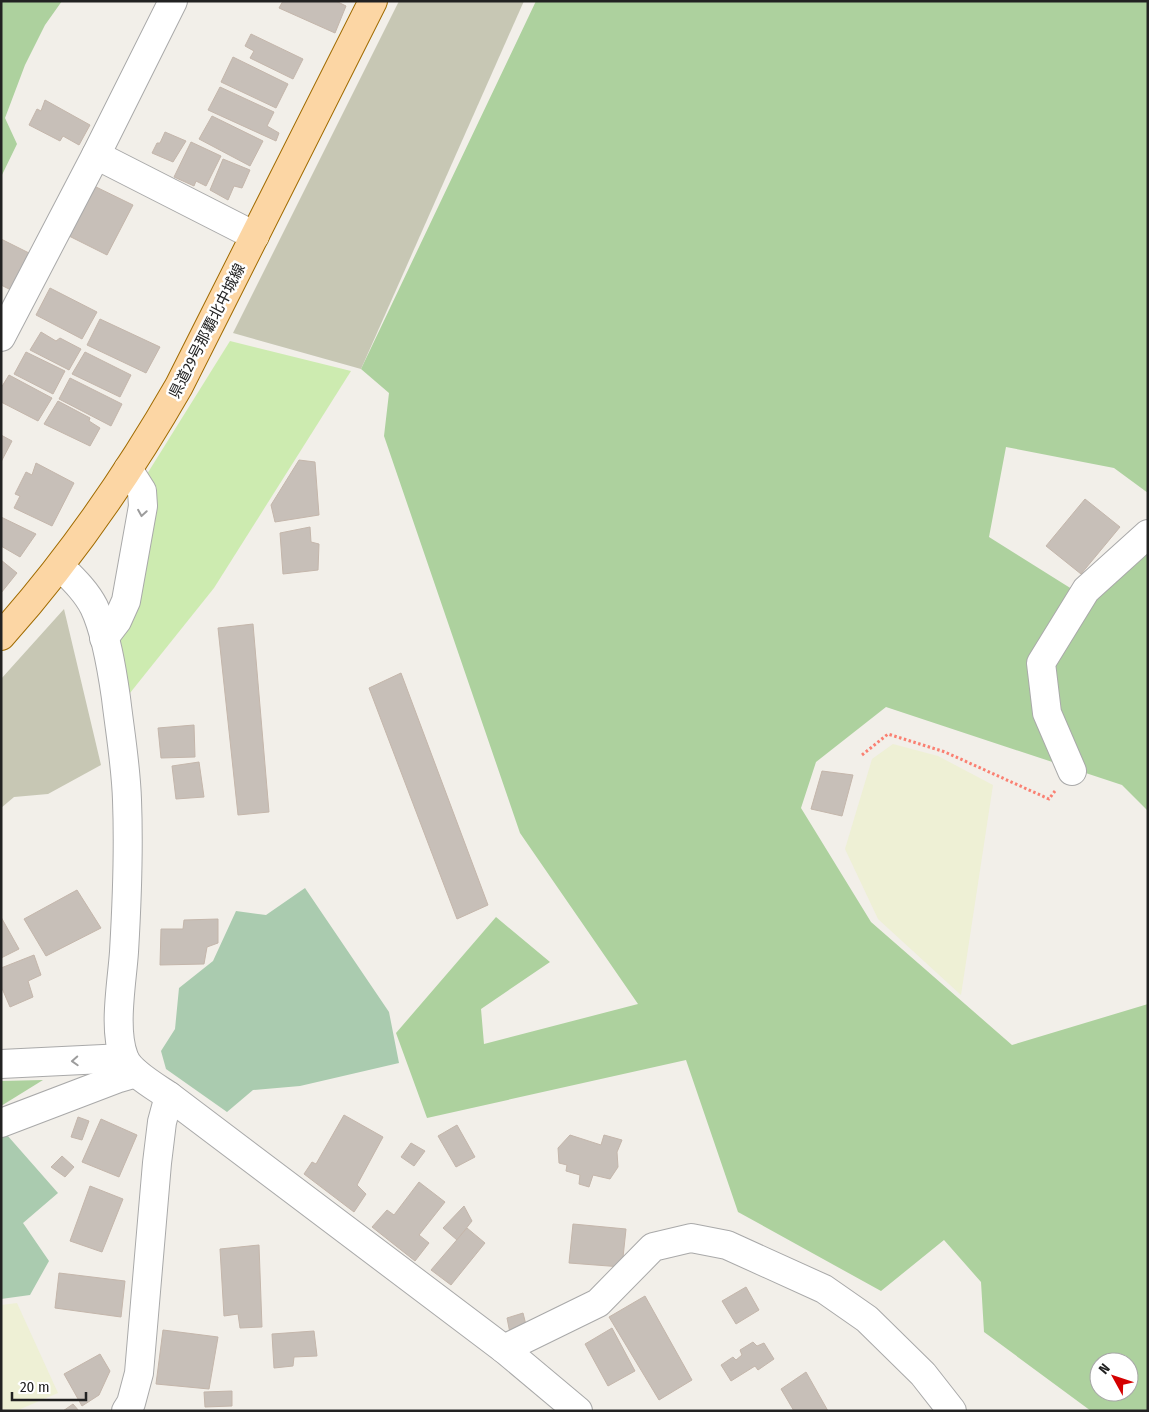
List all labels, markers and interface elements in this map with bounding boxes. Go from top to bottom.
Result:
street label: 県道29号那覇北中城線 [165,261,249,401]
one-way arrow [137,509,147,518]
one-way arrow [71,1055,79,1066]
north arrow [1089,1352,1139,1402]
text: N [1095,1360,1114,1378]
scale bar [12,1370,86,1402]
text: 20 m [20,1378,50,1396]

